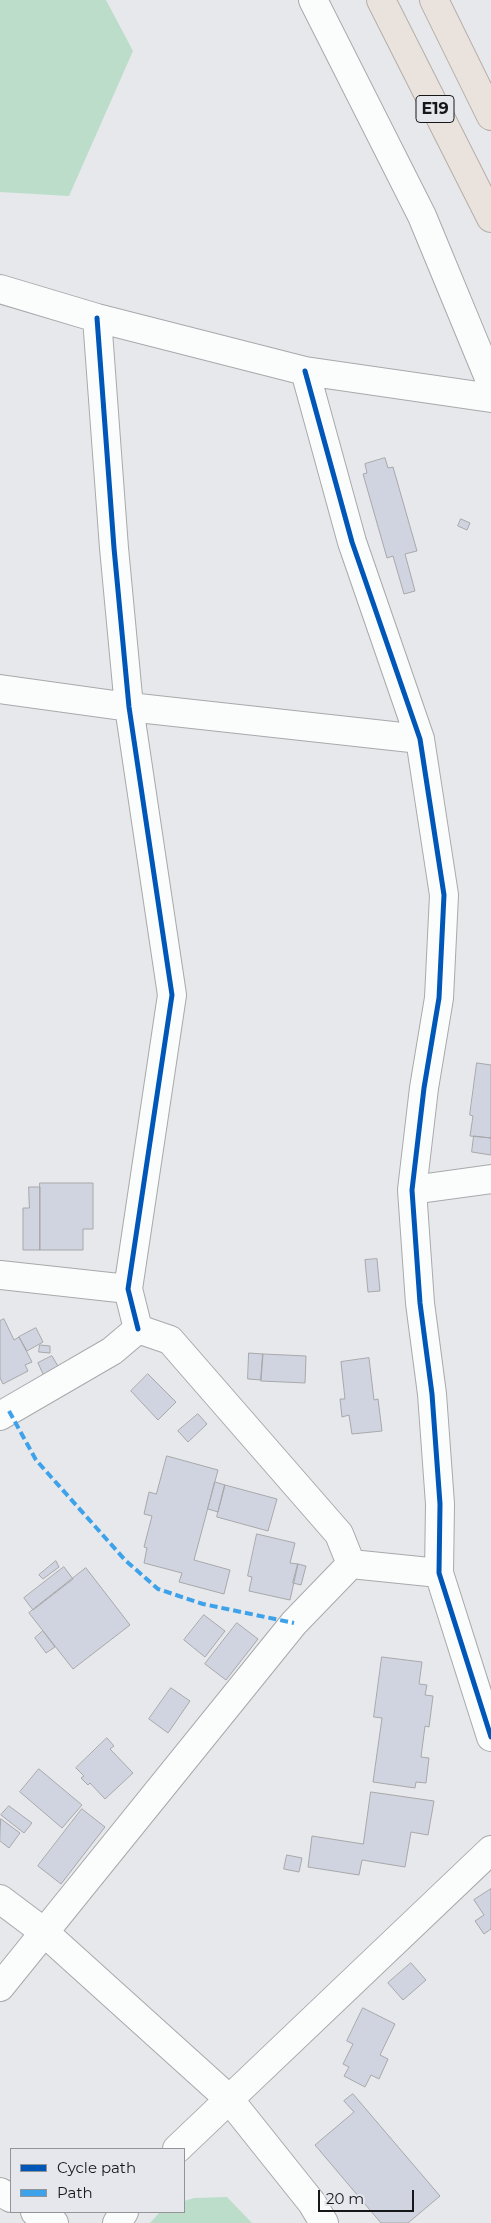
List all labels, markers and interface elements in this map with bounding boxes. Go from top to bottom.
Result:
road number: E19 [416,96,454,122]
legend [10,2148,185,2213]
text: Cycle path [57,2158,136,2177]
scale bar [321,2180,417,2212]
text: Path [57,2183,93,2202]
text: 20 m [326,2189,364,2208]

